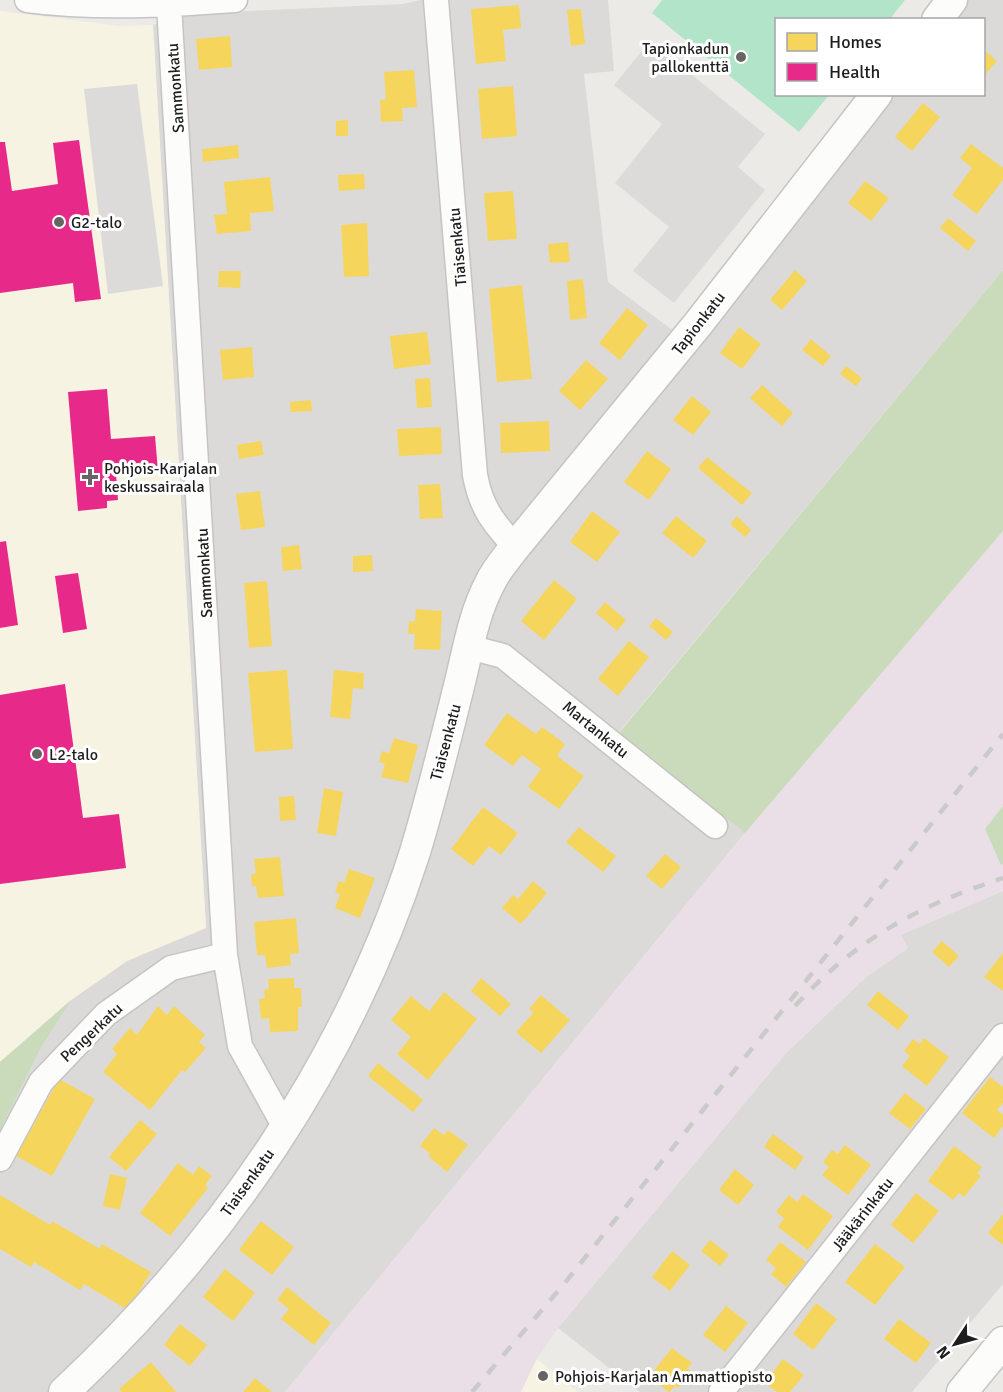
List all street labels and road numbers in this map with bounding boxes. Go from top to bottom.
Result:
street label: Sammonkatu [163,42,189,133]
street label: Tiaisenkatu [445,207,471,287]
street label: Tapionkatu [668,288,730,359]
street label: Sammonkatu [193,528,217,618]
street label: Martankatu [558,697,633,763]
street label: Tiaisenkatu [426,702,466,783]
street label: Pengerkatu [56,999,127,1067]
street label: Tiaisenkatu [217,1145,279,1220]
street label: Jääkärinkatu [828,1174,898,1256]

